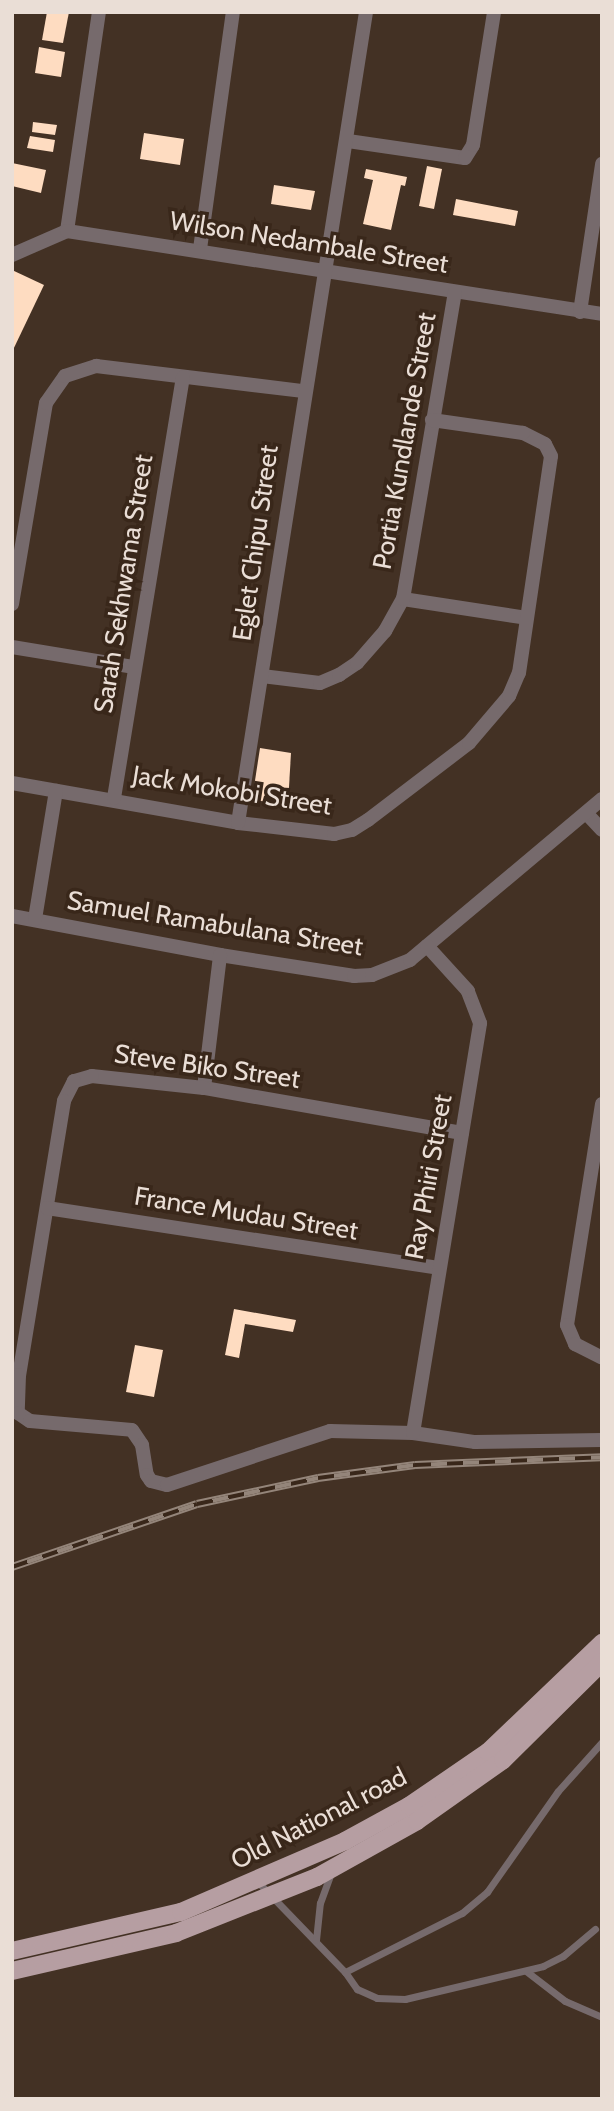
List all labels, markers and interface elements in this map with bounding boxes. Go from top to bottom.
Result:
street label: Wilson Nedambale Street [168,206,450,280]
street label: Portia Kundlande Street [367,310,443,572]
street label: Eglet Chipu Street [227,443,285,643]
street label: Sarah Sekhwama Street [88,453,160,715]
street label: Jack Mokobi Street [130,760,334,822]
street label: Samuel Ramabulana Street [65,885,365,963]
street label: Steve Biko Street [112,1039,302,1095]
street label: Ray Phiri Street [399,1092,459,1262]
street label: France Mudau Street [132,1181,360,1247]
street label: Old National road [226,1761,412,1877]

